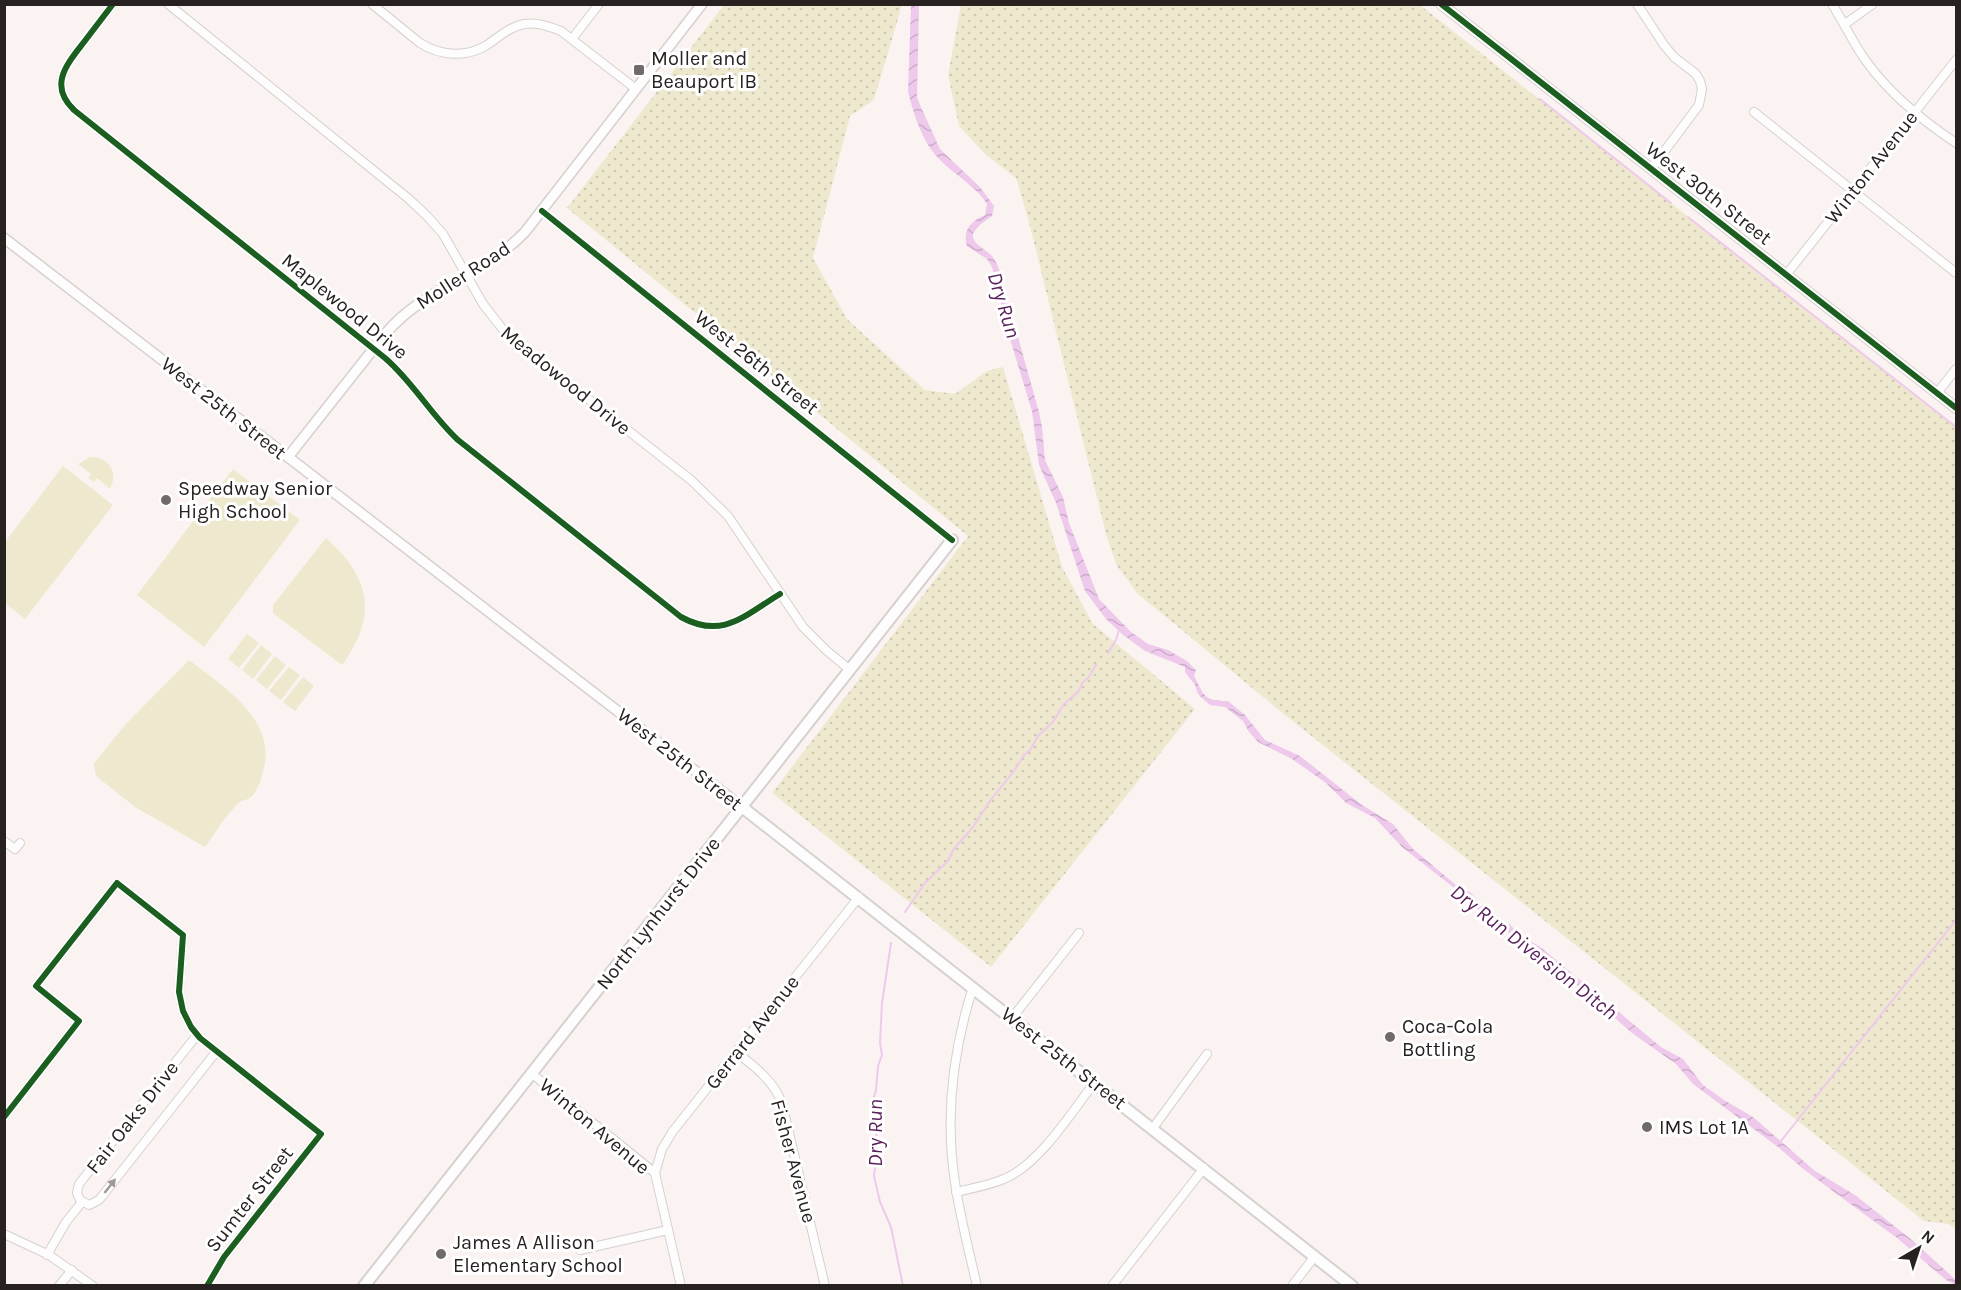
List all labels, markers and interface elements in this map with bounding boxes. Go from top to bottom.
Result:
place label: Moller and Beauport IB [651,47,757,93]
marker: Moller and Beauport IB [632,63,646,77]
street label: Winton Avenue [1820,106,1923,228]
street label: West 30th Street [1641,137,1777,250]
street label: Moller Road [412,237,515,314]
street label: Maplewood Drive [277,249,412,364]
water label: Dry Run [983,269,1025,341]
street label: West 26th Street [690,305,824,420]
street label: Meadowood Drive [496,321,635,440]
street label: West 25th Street [157,352,291,465]
place label: Speedway Senior High School [178,477,333,523]
marker: Speedway Senior High School [159,493,173,507]
street label: West 25th Street [613,703,747,816]
street label: North Lynhurst Drive [592,832,725,994]
water label: Dry Run Diversion Ditch [1446,879,1622,1025]
street label: Gerrard Avenue [701,971,804,1094]
street label: West 25th Street [997,1002,1131,1115]
place label: Coca-Cola Bottling [1402,1015,1493,1061]
marker: Coca-Cola Bottling [1383,1030,1397,1044]
street label: Fair Oaks Drive [81,1057,183,1178]
street label: Winton Avenue [535,1074,655,1179]
street label: Fisher Avenue [766,1097,821,1225]
water label: Dry Run [863,1099,887,1167]
place label: IMS Lot 1A [1659,1116,1749,1139]
marker: IMS Lot 1A [1640,1120,1654,1134]
street label: Sumter Street [201,1142,298,1257]
one-way arrow [104,1178,117,1194]
north arrow [1889,1218,1949,1278]
text: N [1918,1226,1939,1248]
place label: James A Allison Elementary School [453,1231,623,1277]
marker: James A Allison Elementary School [434,1247,448,1261]

